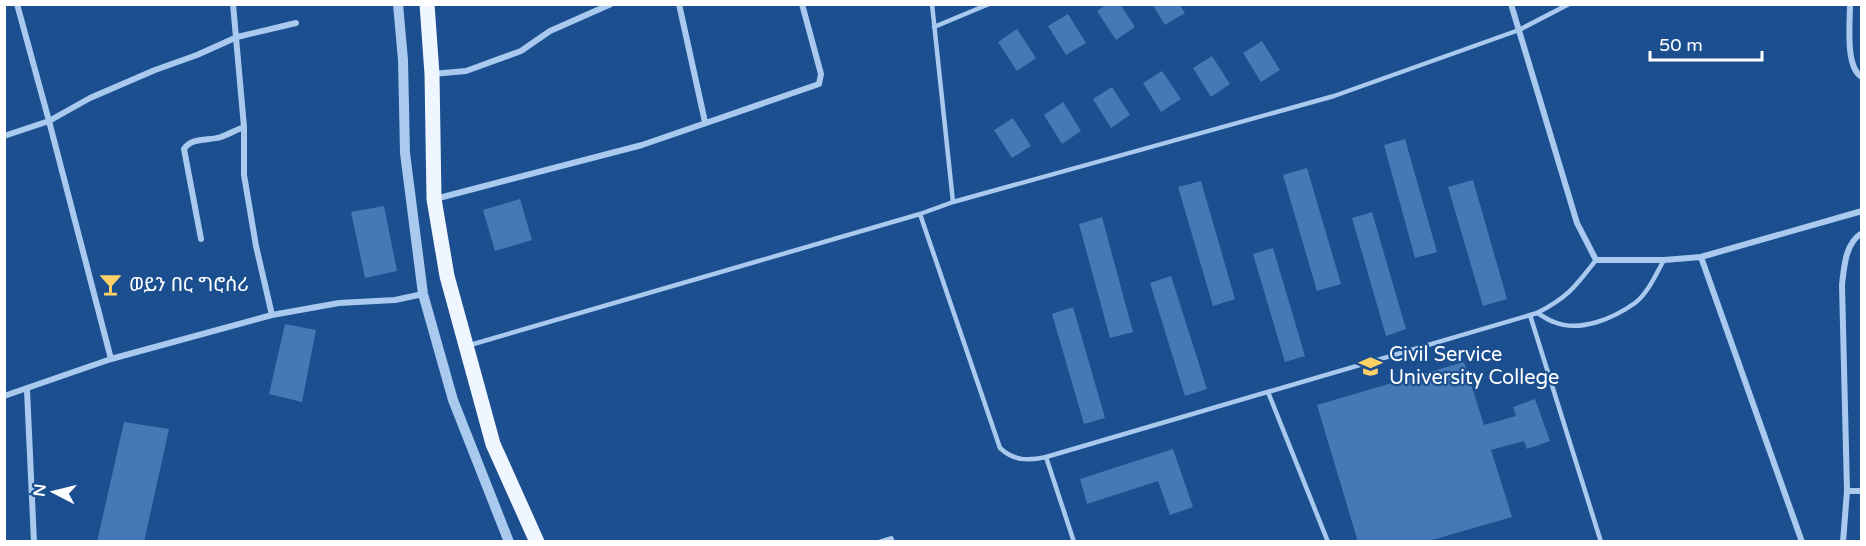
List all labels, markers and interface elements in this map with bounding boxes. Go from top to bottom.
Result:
scale bar [1650,24,1762,62]
text: 50 m [1659,34,1703,56]
bar icon: ወይን በር ግሮሰሪ [98,271,124,297]
place label: ወይን በር ግሮሰሪ [129,273,249,297]
place label: Civil Service University College [1389,343,1559,390]
school or university icon: Civil Service University College [1358,353,1384,379]
north arrow [24,462,84,522]
text: N [29,483,51,498]

